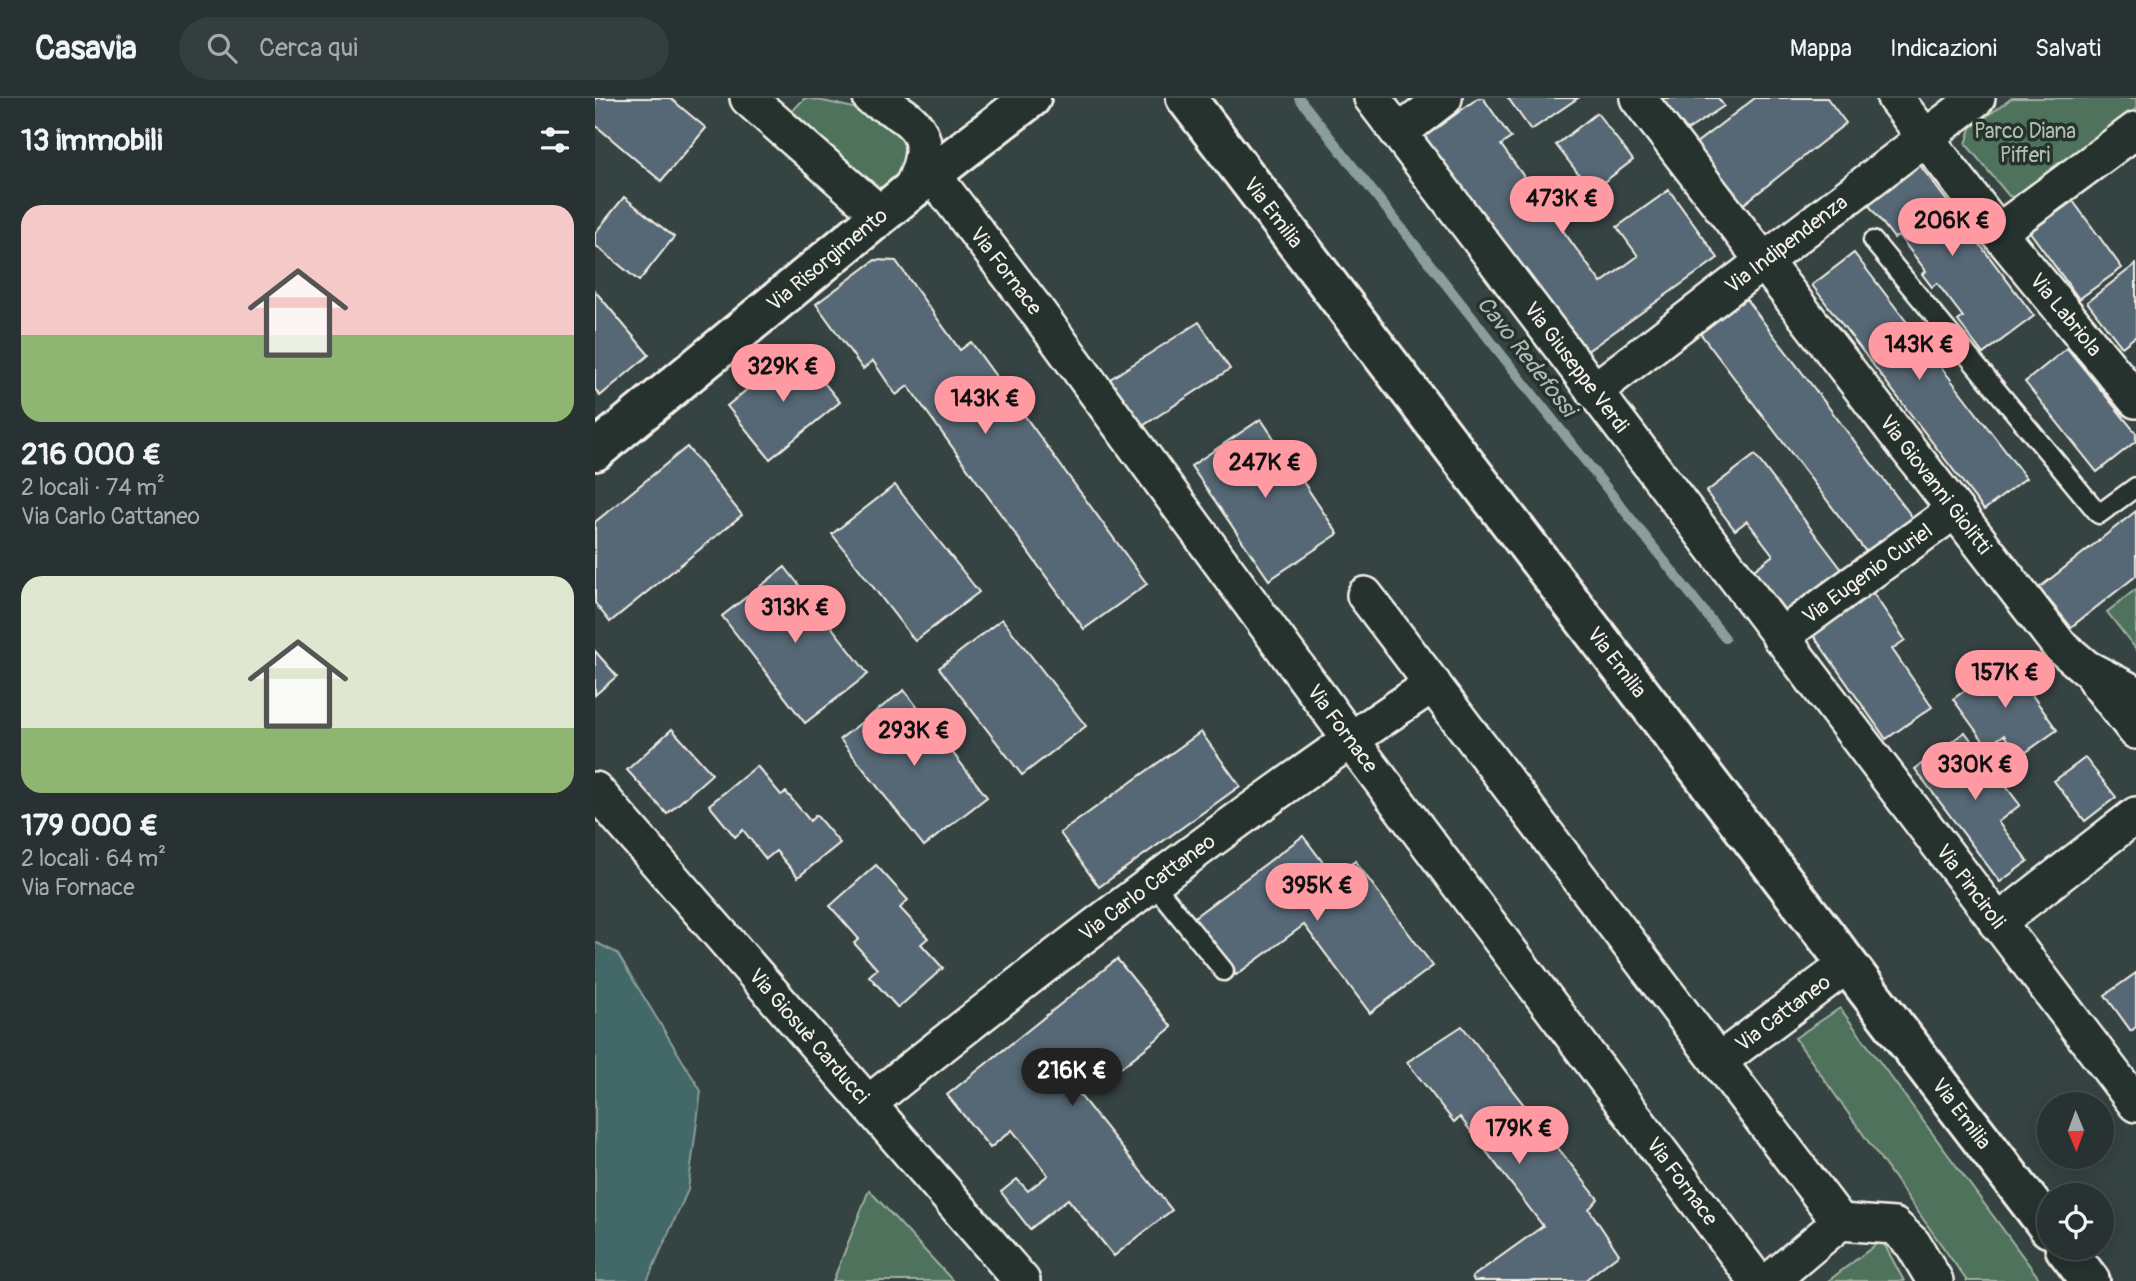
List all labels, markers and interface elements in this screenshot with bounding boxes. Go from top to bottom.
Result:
search box [179,17,669,80]
text: Casavia [35,28,137,69]
icon: search [203,29,241,67]
text: Cerca qui [259,32,358,64]
text: Mappa [1790,34,1852,63]
text: Indicazioni [1890,34,1997,63]
text: Salvati [2035,34,2101,63]
park label: Parco Diana Pifferi [1974,118,2076,169]
icon: filters [536,121,574,159]
text: 13 immobili [21,122,163,159]
street label: Via Emilia [1237,172,1309,254]
pin: 473K € [1505,176,1619,236]
text: 473K € [1526,184,1598,213]
street label: Via Indipendenza [1720,189,1853,300]
pin: 206K € [1895,198,2009,258]
street label: Via Risorgimento [762,202,893,317]
text: 206K € [1914,206,1990,235]
street label: Via Fornace [963,222,1048,321]
icon: home [235,250,361,376]
street label: Via Labriola [2023,268,2108,362]
water label: Cavo Redefossi [1471,290,1585,425]
street label: Via Giuseppe Verdi [1518,297,1635,439]
pin: 143K € [1862,322,1976,382]
text: 143K € [1884,330,1954,359]
pin: 329K € [726,344,840,404]
text: 329K € [747,352,819,381]
pin: 143K € [928,376,1042,436]
text: 143K € [950,384,1020,413]
street label: Via Giovanni Giolitti [1873,410,1998,560]
text: 216 000 € [21,436,161,473]
pin: 247K € [1208,440,1322,500]
text: 247K € [1229,448,1301,477]
text: 2 locali · 74 m² [21,473,165,502]
text: Via Carlo Cattaneo [21,502,200,531]
street label: Via Eugenio Curiel [1797,518,1938,630]
pin: 313K € [738,586,852,645]
text: 313K € [761,593,829,622]
icon: home [235,621,361,747]
street label: Via Emilia [1581,622,1652,704]
pin: 157K € [1948,650,2062,710]
text: 157K € [1971,658,2039,687]
street label: Via Fornace [1300,679,1384,779]
pin: 293K € [857,708,971,768]
text: 293K € [878,716,950,745]
pin: 330K € [1918,742,2032,802]
text: 330K € [1937,750,2013,779]
text: 179 000 € [21,807,158,844]
street label: Via Carlo Cattaneo [1074,828,1221,948]
street label: Via Pinciroli [1930,839,2011,935]
text: 2 locali · 64 m² [21,844,166,873]
pin: 395K € [1260,864,1374,923]
text: 395K € [1281,871,1353,900]
text: Via Fornace [21,873,135,902]
street label: Via Giosuè Carducci [742,963,875,1110]
street label: Via Cattaneo [1730,969,1836,1058]
pin: 216K € [1015,1048,1129,1108]
text: 216K € [1037,1056,1107,1085]
street label: Via Emilia [1926,1073,1997,1155]
north arrow [2037,1092,2114,1169]
map controls [2037,1092,2114,1260]
pin: 179K € [1462,1107,1576,1166]
text: 179K € [1485,1114,1553,1143]
street label: Via Fornace [1640,1132,1724,1232]
button: locate [2037,1183,2114,1260]

